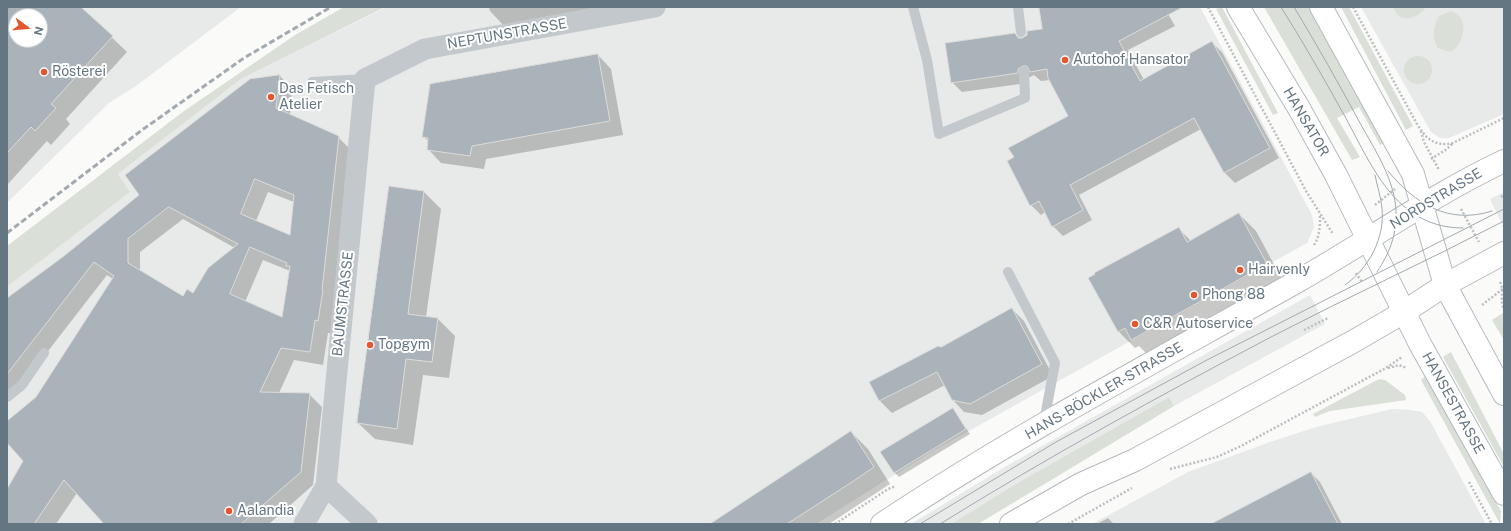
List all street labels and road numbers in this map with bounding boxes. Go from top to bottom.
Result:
street label: NEPTUNSTRASSE [446,15,568,53]
street label: HANSATOR [1279,84,1333,160]
street label: NORDSTRASSE [1387,165,1485,233]
street label: BAUMSTRASSE [329,251,357,357]
street label: HANS-BÖCKLER-STRASSE [1022,339,1186,443]
street label: HANSESTRASSE [1418,349,1488,457]

